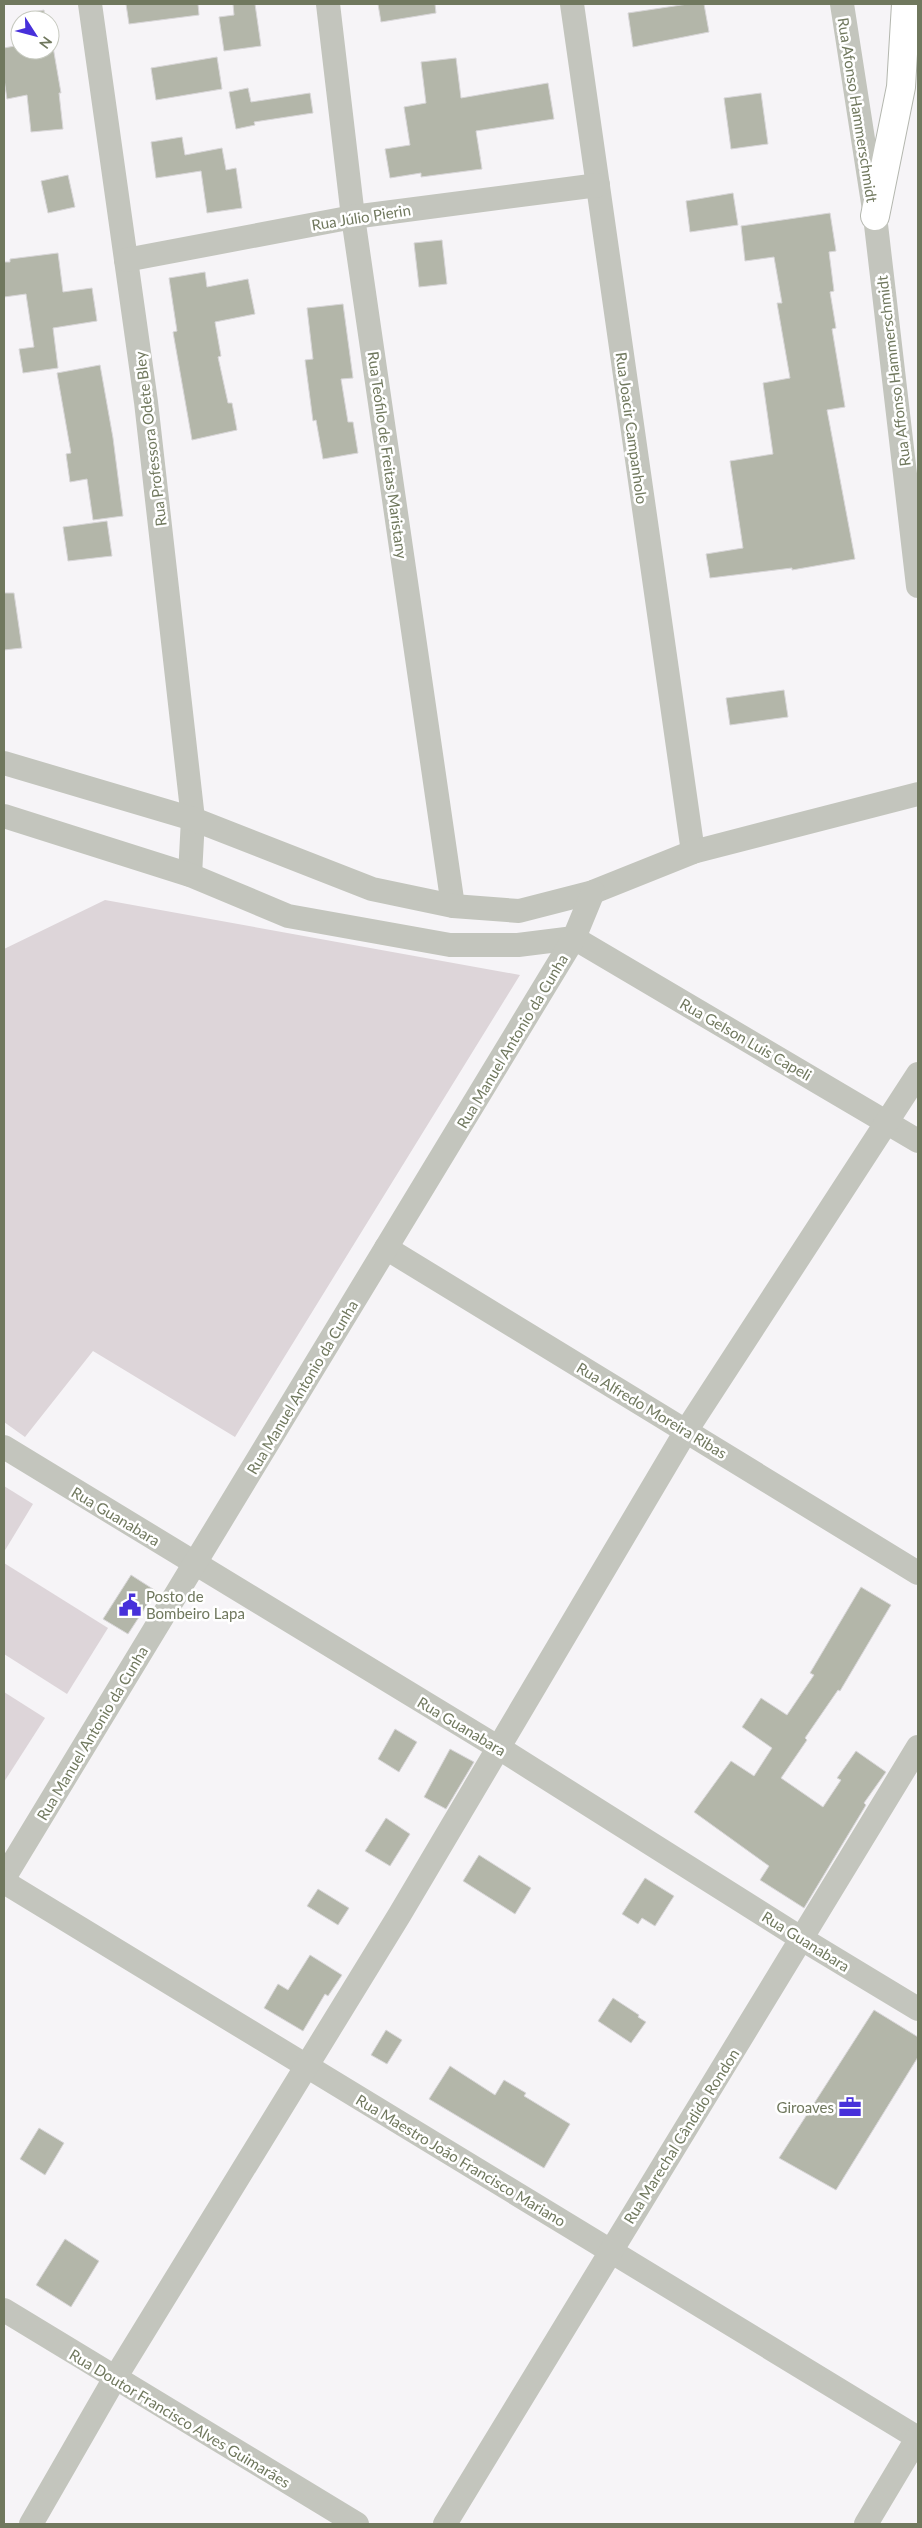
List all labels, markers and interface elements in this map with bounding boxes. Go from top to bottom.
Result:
north arrow [10,10,60,60]
street label: Rua Afonso Hammerschmidt [834,16,882,204]
text: N [36,34,56,52]
street label: Rua Júlio Pierin [310,200,412,234]
street label: Rua Affonso Hammerschmidt [872,274,914,467]
street label: Rua Professora Odete Bley [130,350,170,527]
street label: Rua Teófilo de Freitas Maristany [365,350,412,560]
street label: Rua Joacir Campanholo [612,351,652,505]
street label: Rua Manuel Antonio da Cunha [453,951,571,1131]
street label: Rua Gelson Luis Capeli [677,994,815,1084]
street label: Rua Manuel Antonio da Cunha [243,1297,361,1477]
street label: Rua Alfredo Moreira Ribas [574,1358,730,1462]
street label: Rua Guanabara [69,1483,163,1549]
place label: Posto de Bombeiro Lapa [146,1587,245,1622]
public building icon: Posto de Bombeiro Lapa [117,1592,143,1618]
street label: Rua Manuel Antonio da Cunha [33,1643,151,1823]
street label: Rua Guanabara [415,1693,509,1759]
street label: Rua Guanabara [759,1907,853,1975]
street label: Rua Marechal Cândido Rondon [620,2045,742,2227]
street label: Rua Maestro João Francisco Mariano [353,2090,569,2230]
office icon: Giroaves [837,2094,863,2120]
place label: Giroaves [777,2098,834,2116]
street label: Rua Doutor Francisco Alves Guimarães [66,2345,294,2491]

